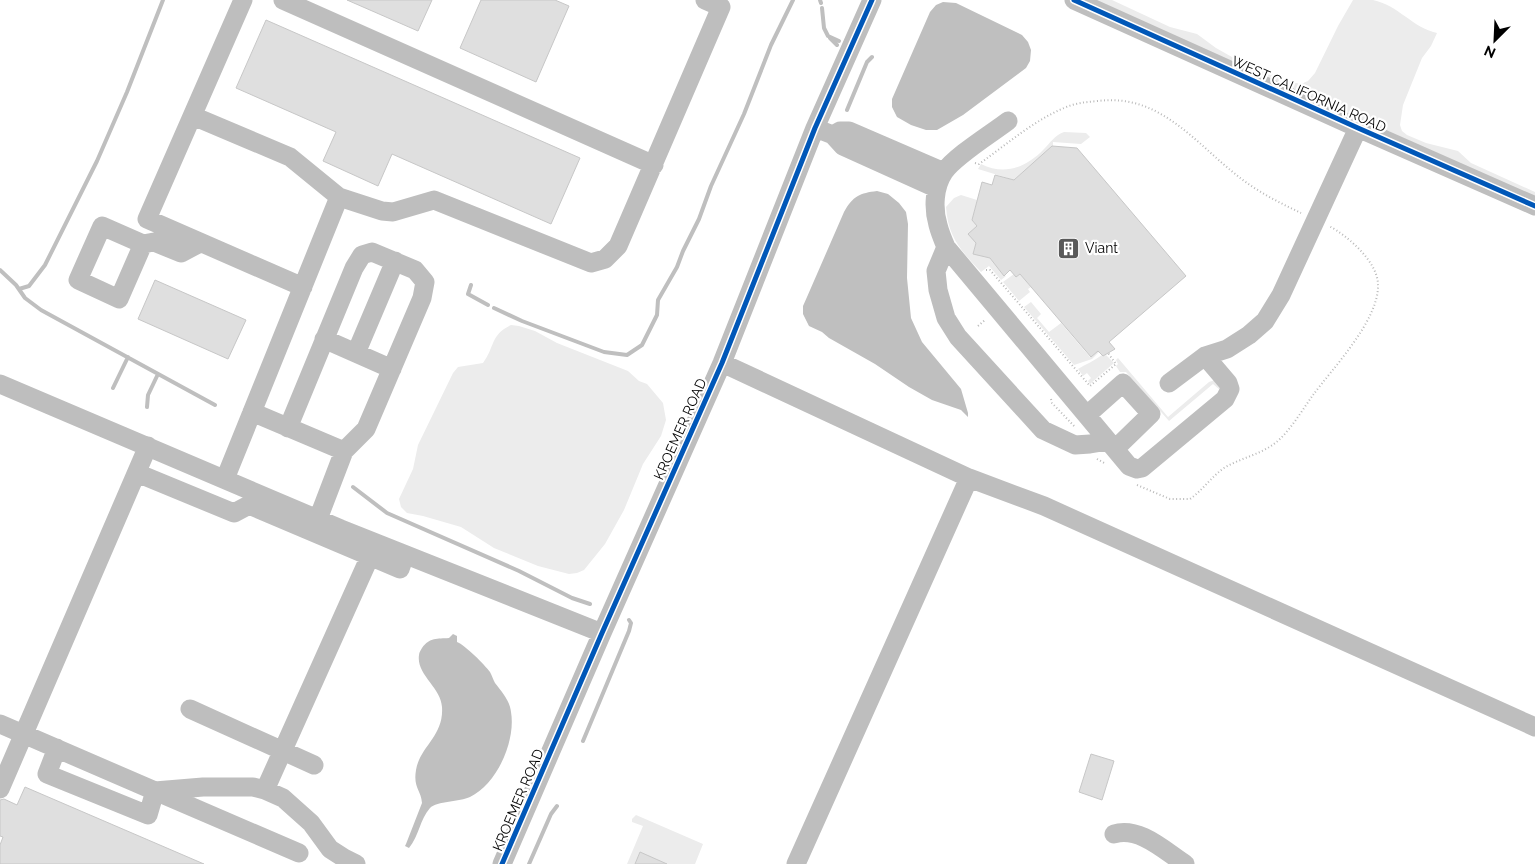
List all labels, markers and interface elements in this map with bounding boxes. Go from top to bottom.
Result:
north arrow [1470,15,1520,65]
text: N [1482,42,1498,61]
street label: WEST CALIFORNIA ROAD [1229,53,1389,135]
building icon: Viant [1057,236,1081,260]
place label: Viant [1085,240,1118,256]
street label: KROEMER ROAD [650,376,710,482]
street label: KROEMER ROAD [489,746,547,854]

